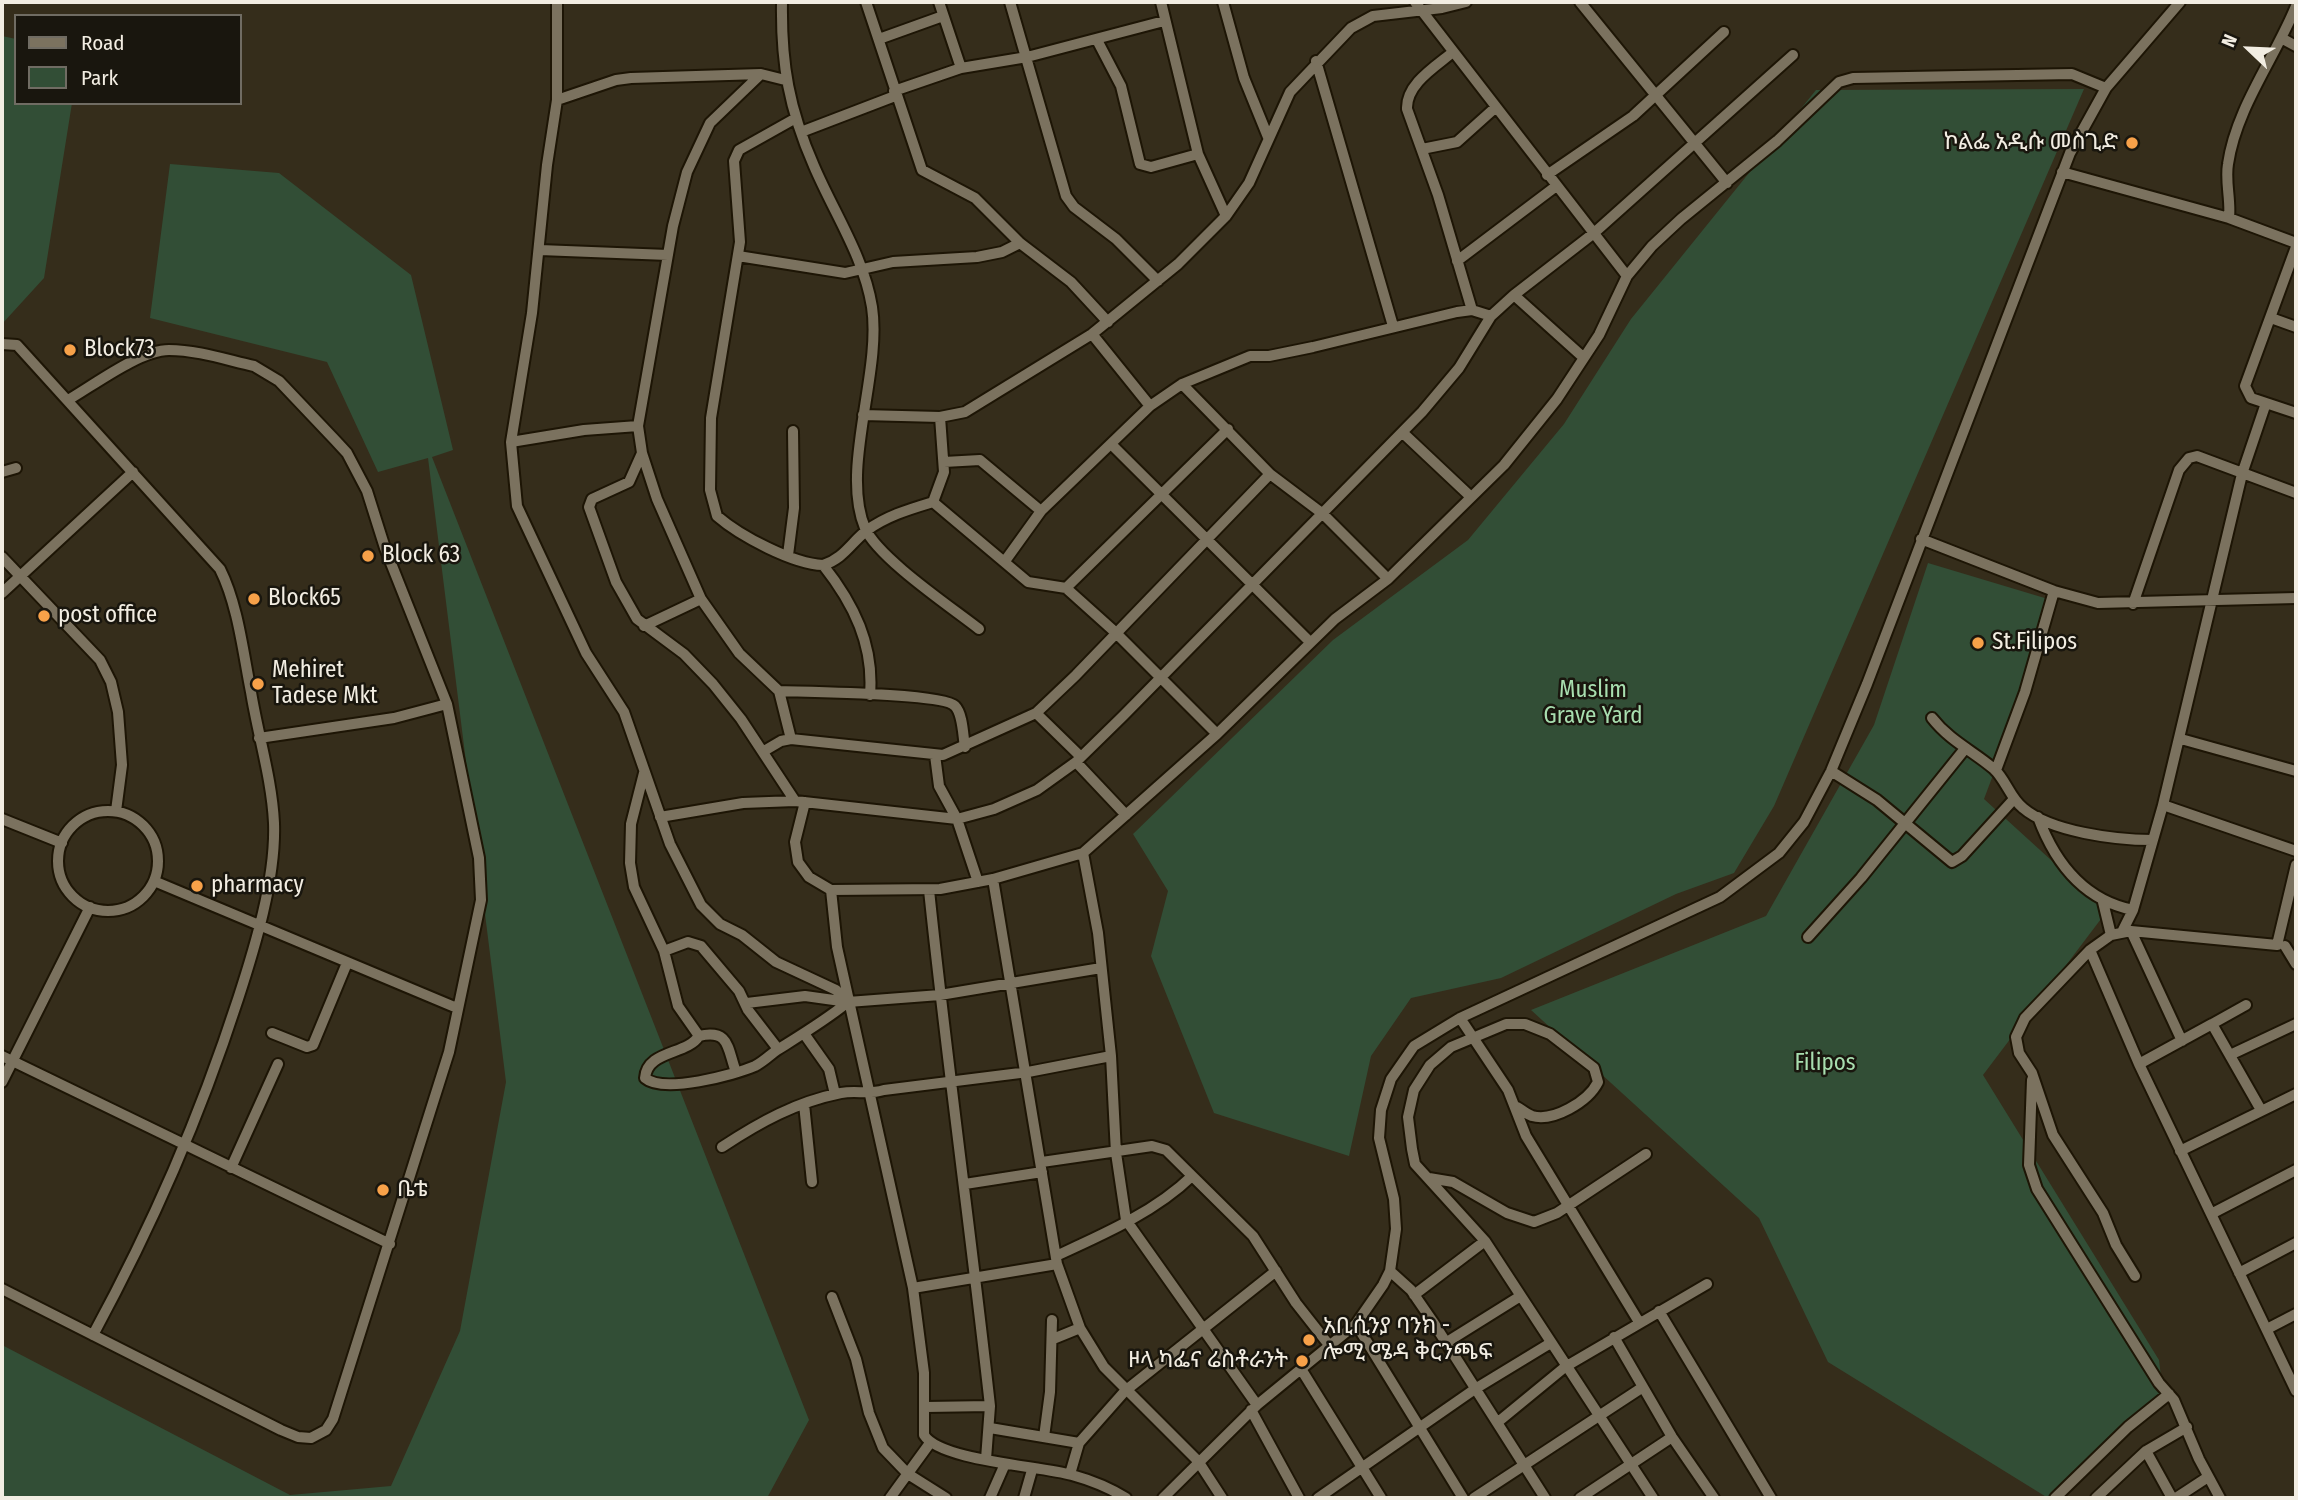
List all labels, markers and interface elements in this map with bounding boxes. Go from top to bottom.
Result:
legend [14,14,242,105]
north arrow [2214,14,2284,84]
text: Road [81,30,125,56]
text: N [2216,31,2242,50]
text: Park [81,65,118,91]
place label: ኮልፌ አዲሱ መስጊድ [1944,129,2118,157]
marker: ኮልፌ አዲሱ መስጊድ [2124,135,2140,151]
place label: Block73 [84,336,155,364]
marker: Block73 [62,342,78,358]
place label: Block 63 [382,542,460,570]
marker: Block 63 [360,548,376,564]
place label: Block65 [268,585,341,613]
marker: Block65 [246,591,262,607]
place label: post office [58,602,157,630]
marker: post office [36,608,52,624]
place label: St.Filipos [1992,629,2077,657]
marker: St.Filipos [1970,635,1986,651]
place label: Mehiret Tadese Mkt [272,657,378,711]
marker: Mehiret Tadese Mkt [250,676,266,692]
park label: Muslim Grave Yard [1544,677,1642,731]
place label: pharmacy [211,872,304,900]
marker: pharmacy [189,878,205,894]
park label: Filipos [1794,1050,1856,1078]
place label: ቤቴ [397,1176,428,1204]
marker: ቤቴ [375,1182,391,1198]
place label: አቢሲንያ ባንክ - ሎሚ ሜዳ ቅርንጫፍ [1323,1313,1492,1367]
marker: አቢሲንያ ባንክ - ሎሚ ሜዳ ቅርንጫፍ [1301,1332,1317,1348]
place label: ዞላ ካፌና ሬስቶራንት [1128,1347,1288,1375]
marker: ዞላ ካፌና ሬስቶራንት [1294,1353,1310,1369]

